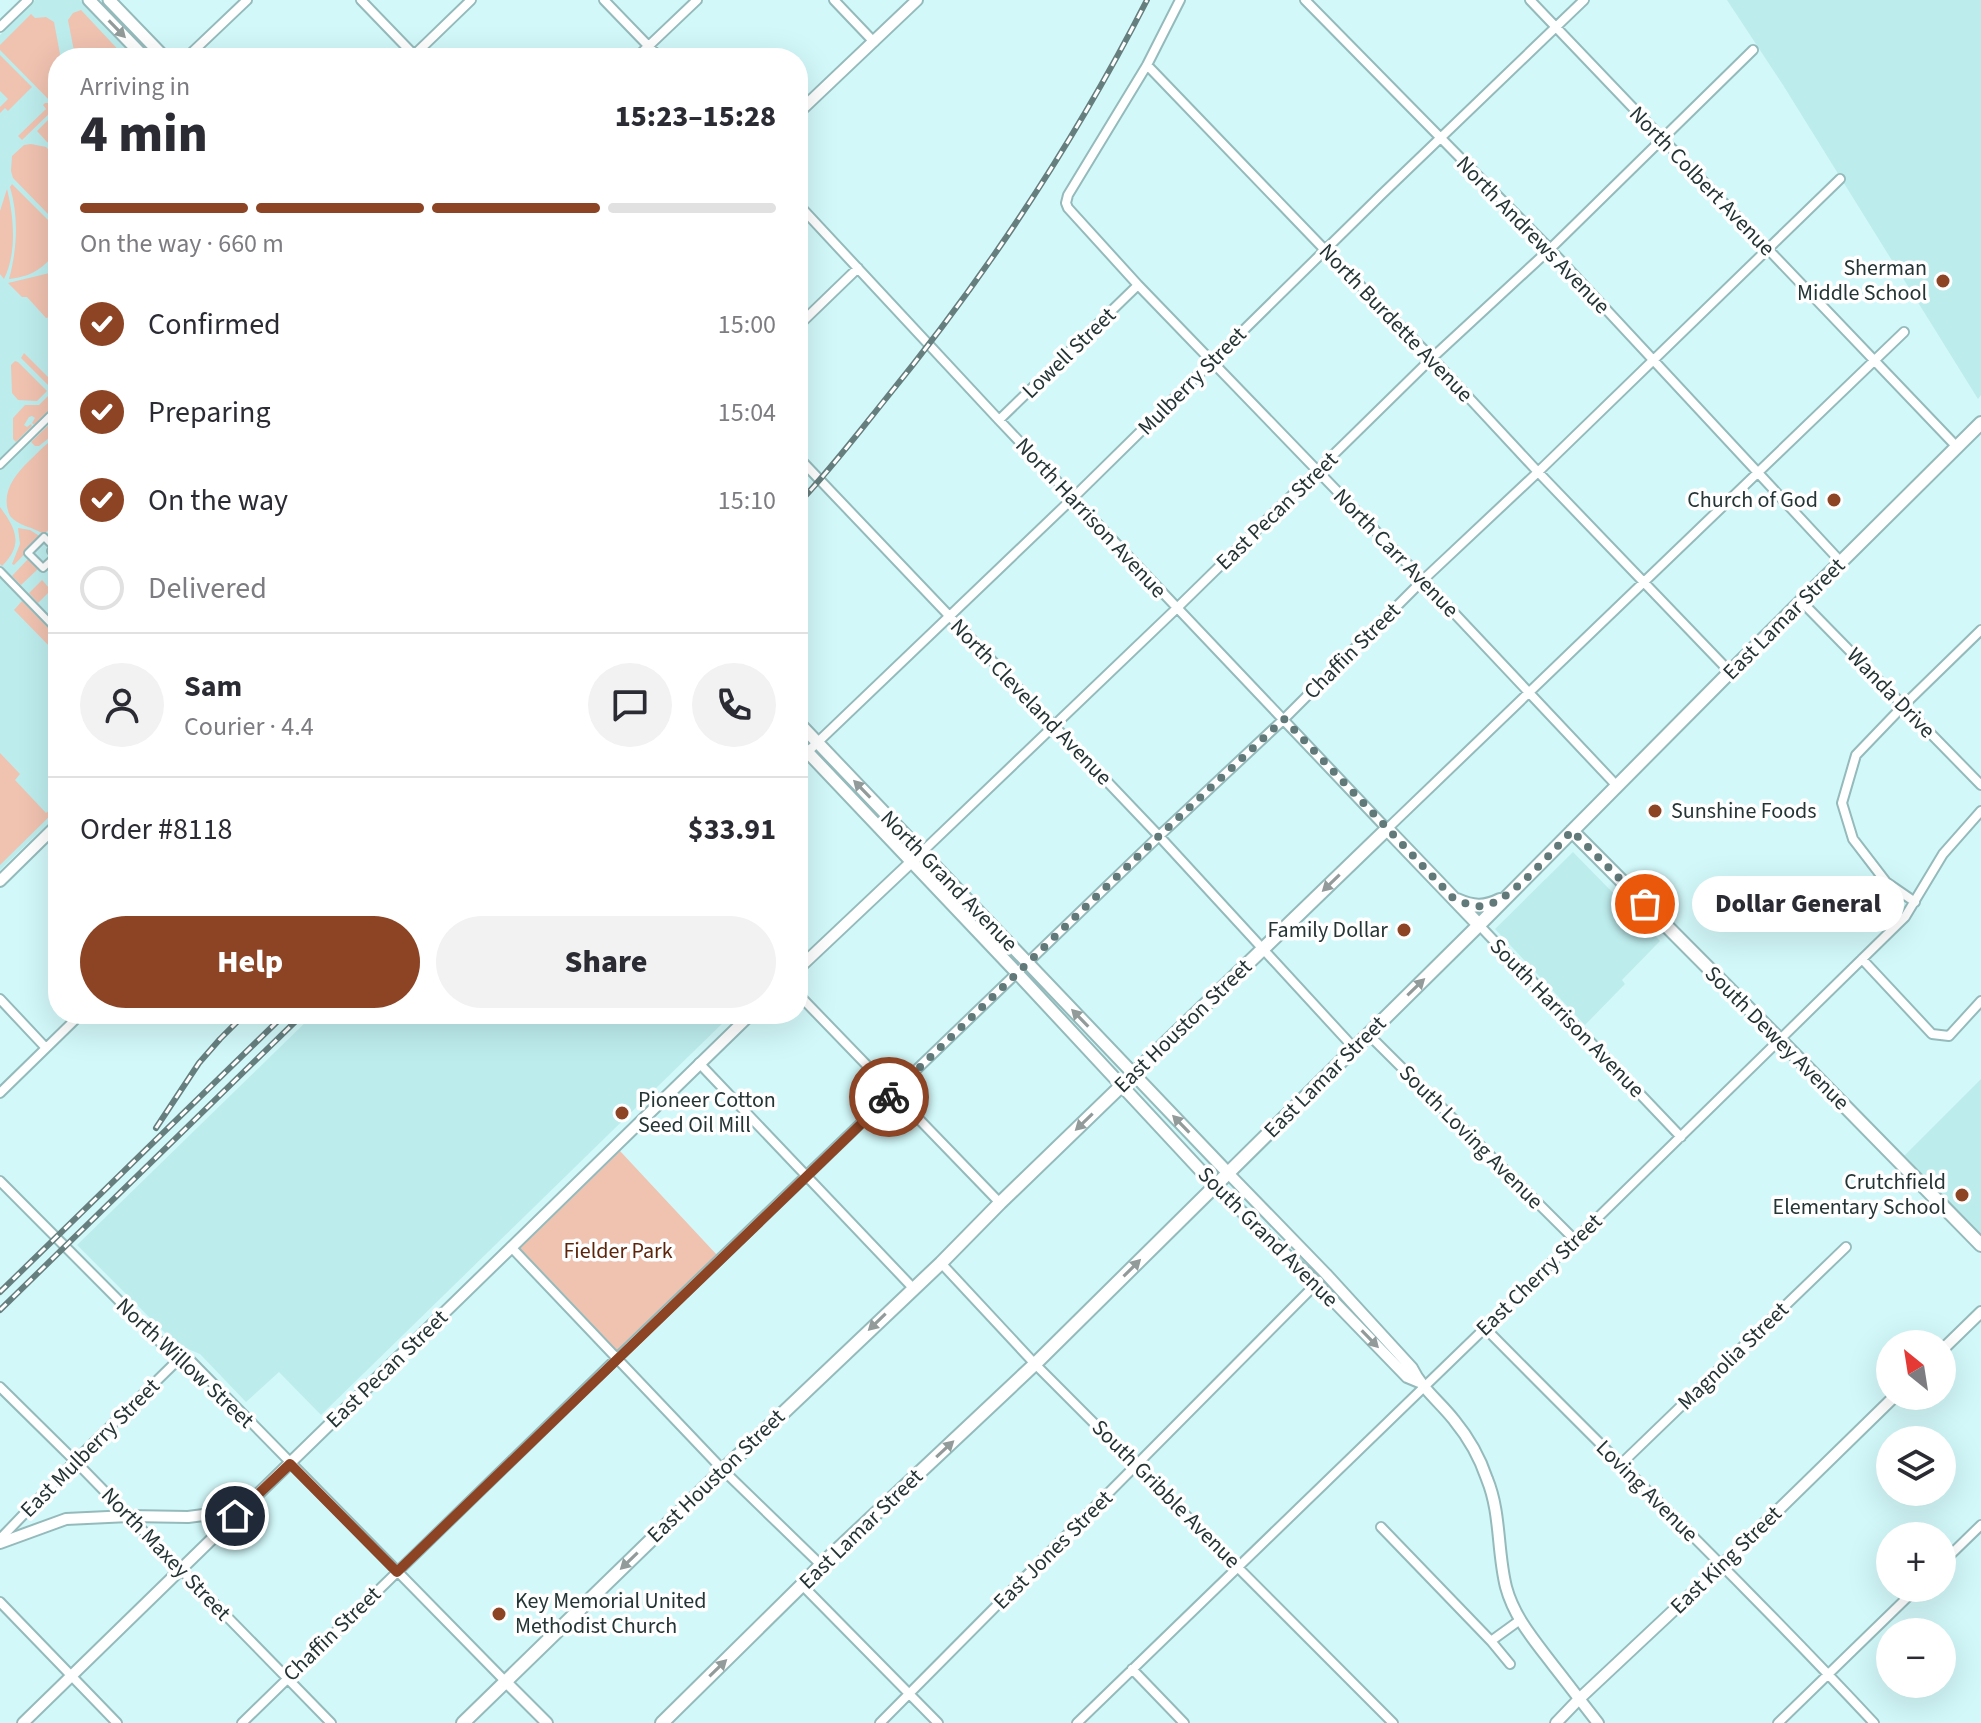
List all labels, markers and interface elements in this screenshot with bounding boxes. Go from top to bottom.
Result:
one-way arrow [108,19,126,38]
text: Arriving in [80,68,190,105]
text: 15:23–15:28 [615,95,776,138]
text: 4 min [80,98,208,172]
street label: North Colbert Avenue [1622,99,1782,263]
street label: North Andrews Avenue [1449,149,1617,322]
text: On the way · 660 m [80,225,284,262]
street label: North Burdette Avenue [1312,236,1481,410]
place label: Sherman Middle School [1797,252,1927,309]
marker: Sherman Middle School [1934,272,1952,290]
street label: Lowell Street [1015,300,1124,406]
icon: check [80,302,124,346]
text: Confirmed [148,303,281,346]
text: 15:00 [718,306,776,343]
street label: Mulberry Street [1130,319,1254,443]
icon: check [80,390,124,434]
text: Preparing [148,391,271,434]
text: 15:04 [718,394,776,431]
street label: North Harrison Avenue [1008,431,1174,605]
street label: East Pecan Street [1209,444,1346,578]
icon: check [80,478,124,522]
text: On the way [148,479,288,522]
street label: North Carr Avenue [1326,481,1466,625]
text: 15:10 [718,482,776,519]
place label: Church of God [1687,484,1818,516]
marker: Church of God [1825,491,1843,509]
street label: East Lamar Street [1716,550,1853,687]
text: Delivered [148,567,267,610]
street label: Chaffin Street [1296,595,1408,707]
street label: North Cleveland Avenue [943,611,1119,793]
street label: Wanda Drive [1839,640,1943,746]
button: person [80,663,164,747]
button: chat [588,663,672,747]
button: phone [692,663,776,747]
text: Sam [184,665,242,708]
text: Courier · 4.4 [184,708,314,745]
one-way arrow [854,780,872,799]
place label: Sunshine Foods [1671,795,1817,827]
marker: Sunshine Foods [1646,802,1664,820]
street label: North Grand Avenue [873,803,1025,959]
text: Order #8118 [80,808,233,851]
text: $33.91 [688,808,776,851]
pin [1611,870,1679,938]
one-way arrow [1321,874,1340,892]
callout: Dollar General [1693,876,1905,932]
icon: bag [1623,882,1667,926]
text: Dollar General [1715,885,1881,922]
place label: Family Dollar [1267,914,1388,946]
button: Help [80,916,420,1008]
button: Share [436,916,776,1008]
marker: Family Dollar [1395,921,1413,939]
street label: South Harrison Avenue [1482,931,1652,1105]
street label: East Houston Street [1107,951,1260,1100]
street label: South Dewey Avenue [1697,958,1857,1118]
one-way arrow [1406,978,1425,997]
street label: East Lamar Street [1257,1008,1394,1145]
one-way arrow [1072,1009,1090,1028]
courier [849,1057,929,1137]
street label: South Loving Avenue [1392,1058,1551,1217]
icon: bike [867,1075,911,1119]
place label: Pioneer Cotton Seed Oil Mill [638,1084,776,1141]
marker: Pioneer Cotton Seed Oil Mill [613,1104,631,1122]
one-way arrow [1075,1113,1094,1131]
one-way arrow [1173,1114,1191,1133]
street label: South Grand Avenue [1190,1159,1346,1315]
place label: Crutchfield Elementary School [1773,1166,1946,1223]
marker: Crutchfield Elementary School [1953,1186,1971,1204]
street label: East Cherry Street [1469,1206,1610,1344]
park label: Fielder Park [563,1235,673,1267]
one-way arrow [1122,1260,1141,1278]
street label: North Willow Street [109,1290,262,1436]
street label: Magnolia Street [1670,1294,1796,1417]
street label: East Pecan Street [319,1302,456,1436]
one-way arrow [868,1313,887,1331]
one-way arrow [1360,1329,1379,1348]
north arrow [1876,1330,1956,1410]
map controls [1876,1330,1956,1698]
street label: East Mulberry Street [13,1371,167,1525]
street label: East Houston Street [640,1401,793,1550]
street label: South Gribble Avenue [1084,1412,1248,1576]
button: layers [1876,1426,1956,1506]
street label: Loving Avenue [1589,1433,1705,1549]
one-way arrow [935,1440,954,1459]
street label: East Lamar Street [792,1461,931,1597]
street label: North Maxey Street [94,1480,239,1628]
pin [201,1482,269,1550]
street label: East Jones Street [986,1483,1120,1617]
icon: home [213,1494,257,1538]
street label: East King Street [1663,1498,1789,1622]
button: + [1876,1522,1956,1602]
one-way arrow [620,1551,639,1570]
street label: Chaffin Street [276,1579,389,1689]
place label: Key Memorial United Methodist Church [515,1585,706,1642]
marker: Key Memorial United Methodist Church [490,1605,508,1623]
button: − [1876,1618,1956,1698]
one-way arrow [708,1660,727,1678]

